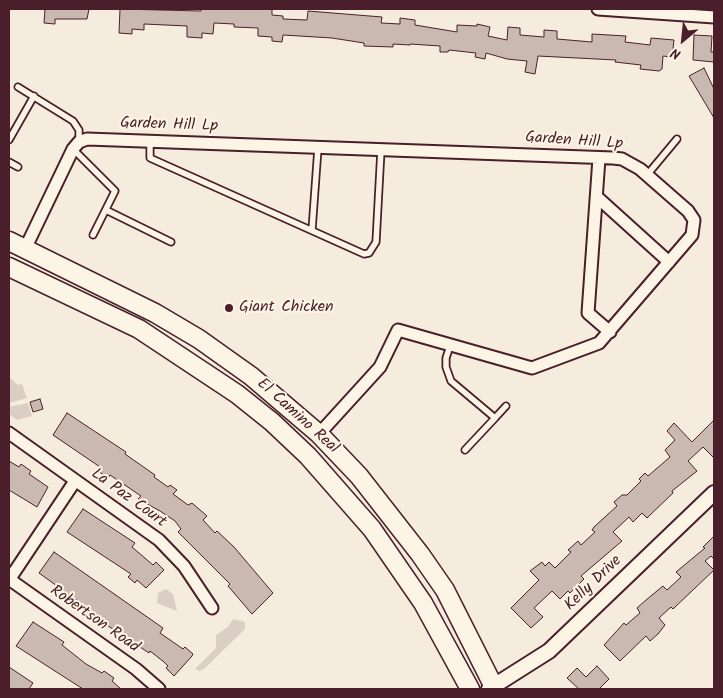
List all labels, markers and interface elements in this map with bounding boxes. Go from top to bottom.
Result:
north arrow [658,15,708,65]
text: N [667,41,685,65]
street label: Garden Hill Lp [120,115,218,137]
street label: Garden Hill Lp [525,129,623,155]
place label: Giant Chicken [239,298,334,318]
marker: Giant Chicken [223,302,235,314]
street label: El Camino Real [252,375,342,459]
street label: La Paz Court [87,465,169,533]
street label: Kelly Drive [562,552,626,616]
street label: Robertson Road [46,582,142,658]

